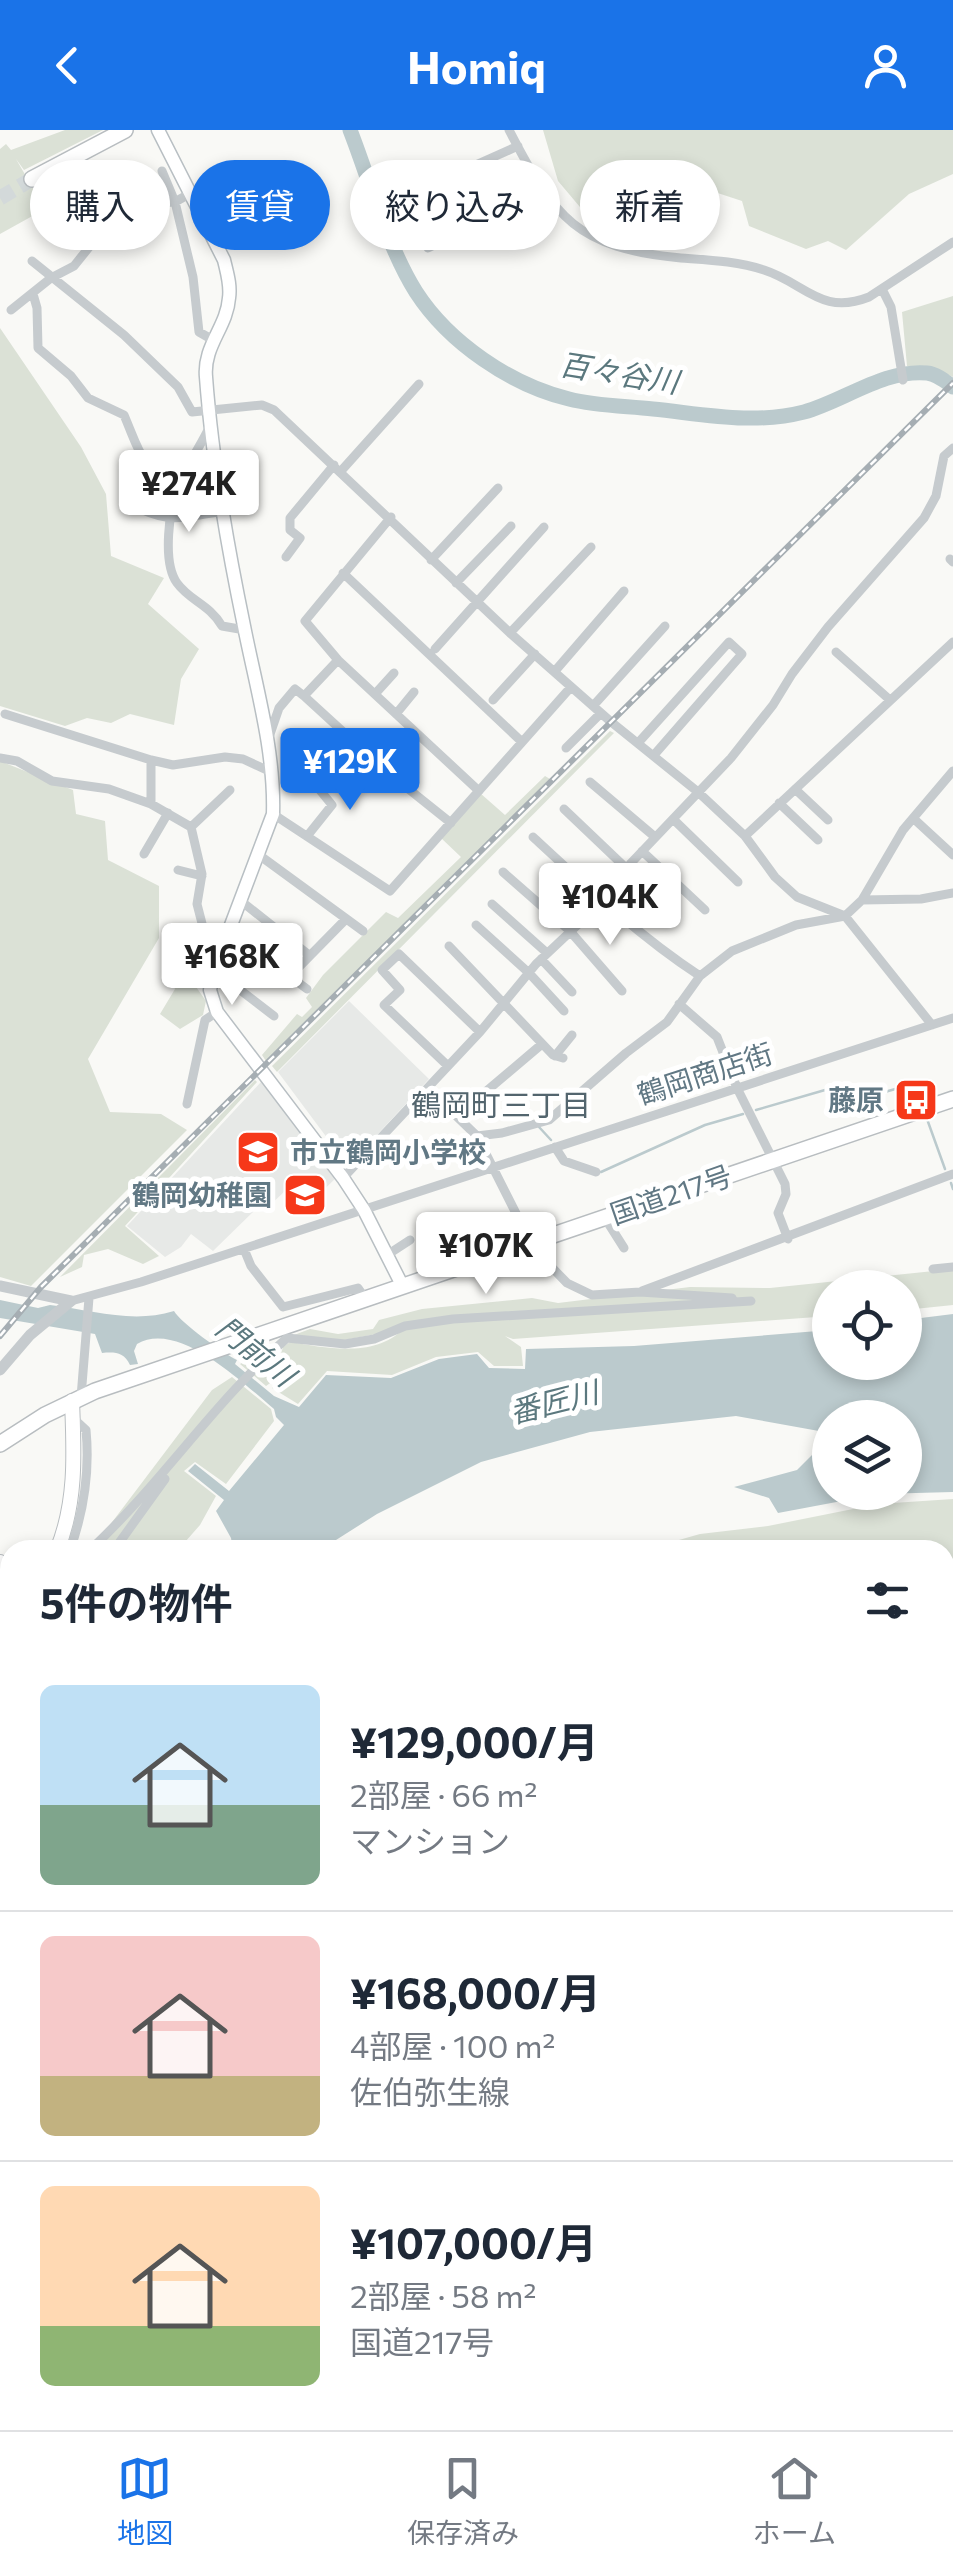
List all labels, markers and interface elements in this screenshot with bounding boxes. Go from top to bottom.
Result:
icon: back [40,38,95,93]
text: Homiq [407,38,546,93]
icon: person [858,38,913,93]
chip: 購入 [30,160,170,250]
chip: 賃貸 [190,160,330,250]
chip: 絞り込み [350,160,560,250]
chip: 新着 [580,160,720,250]
water label: 百々谷川 [557,344,685,400]
pin: ¥274K [119,450,259,535]
text: ¥274K [141,462,237,502]
pin: ¥129K [280,728,420,813]
text: ¥129K [302,740,398,780]
pin: ¥104K [540,863,680,948]
text: ¥104K [561,875,659,915]
pin: ¥168K [162,923,302,1008]
text: ¥168K [184,935,280,975]
street label: 鶴岡商店街 [633,1035,777,1111]
bus stop icon: 藤原 [893,1077,939,1123]
place label: 藤原 [828,1082,884,1116]
district label: 鶴岡町三丁目 [411,1085,591,1122]
school or university icon: 市立鶴岡小学校 [235,1129,281,1175]
place label: 市立鶴岡小学校 [290,1134,486,1168]
street label: 国道217号 [605,1157,736,1231]
school or university icon: 鶴岡幼稚園 [282,1172,328,1218]
place label: 鶴岡幼稚園 [132,1177,272,1211]
pin: ¥107K [416,1212,556,1297]
text: ¥107K [438,1224,534,1264]
map controls [812,1270,922,1510]
button: locate [812,1270,922,1380]
water label: 門前川 [210,1307,306,1395]
water label: 番匠川 [505,1371,604,1429]
button: layers [812,1400,922,1510]
icon: filters [860,1573,915,1628]
text: 5件の物件 [40,1576,233,1628]
text: ¥129,000/月 [350,1715,599,1767]
icon: home [120,1725,240,1845]
text: 2部屋 · 66 m² [350,1774,537,1814]
text: マンション [350,1820,510,1860]
text: ¥168,000/月 [350,1966,601,2018]
icon: home [120,1976,240,2096]
text: 4部屋 · 100 m² [350,2025,555,2065]
text: 佐伯弥生線 [350,2071,510,2111]
text: ¥107,000/月 [350,2216,597,2268]
icon: home [120,2226,240,2346]
text: 2部屋 · 58 m² [350,2275,536,2315]
text: 国道217号 [350,2321,494,2361]
tab: 地図 [117,2451,173,2551]
tab: 保存済み [407,2451,519,2551]
tab: ホーム [753,2451,836,2551]

